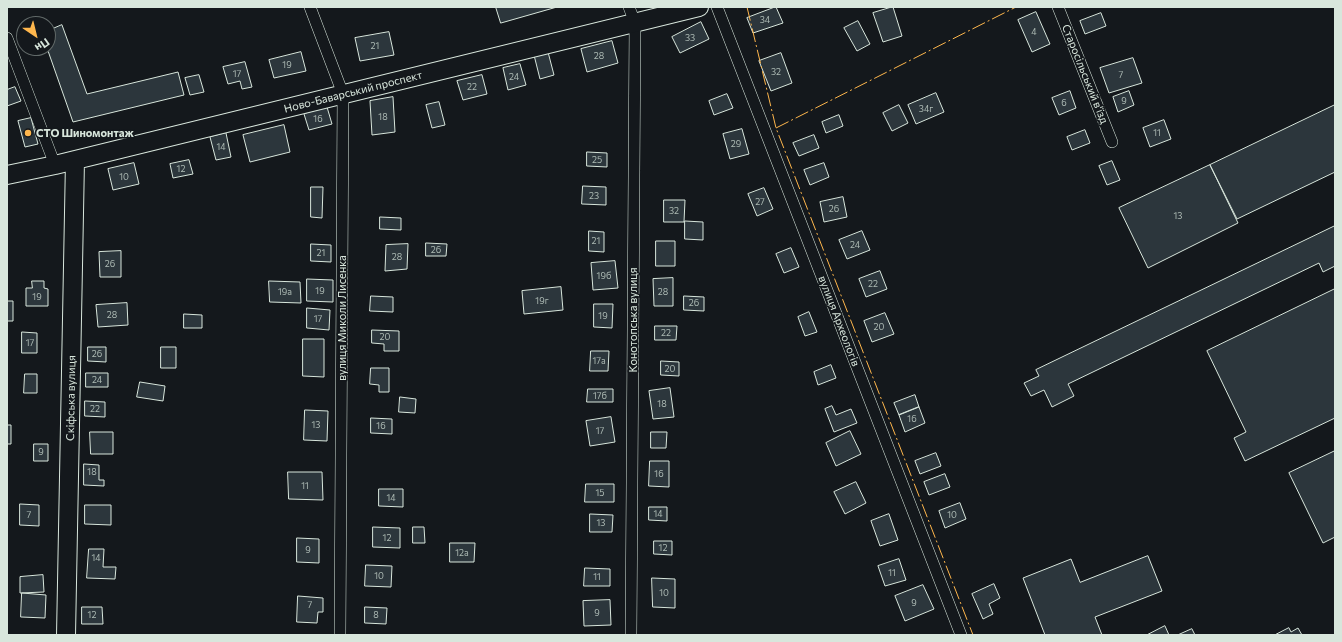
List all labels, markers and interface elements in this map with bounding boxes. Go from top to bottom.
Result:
house number: 34 [760,15,770,25]
north arrow [16,16,56,56]
street label: Старосільський в'їзд [1059,22,1111,126]
house number: 4 [1031,27,1037,37]
house number: 33 [685,33,695,43]
text: Пн [33,36,52,55]
house number: 21 [371,41,379,51]
house number: 28 [594,51,604,61]
house number: 19 [282,60,292,70]
house number: 32 [771,67,781,77]
street label: Ново-Баварський проспект [283,68,423,116]
house number: 17 [233,69,241,79]
house number: 7 [1119,70,1123,80]
house number: 24 [509,72,519,82]
house number: 22 [467,82,477,92]
house number: 9 [1121,96,1127,106]
house number: 6 [1061,98,1067,108]
house number: 34г [919,104,933,114]
house number: 18 [378,112,388,122]
house number: 16 [313,114,323,124]
place label: СТО Шиномонтаж [36,126,134,140]
marker: СТО Шиномонтаж [23,128,33,138]
house number: 11 [1153,128,1161,138]
house number: 29 [731,139,741,149]
house number: 14 [216,142,226,152]
house number: 25 [592,155,602,165]
house number: 12 [177,164,185,174]
house number: 10 [119,172,129,182]
house number: 23 [589,191,599,201]
house number: 27 [755,197,765,207]
house number: 26 [829,204,839,214]
house number: 32 [669,206,679,216]
house number: 13 [1174,211,1182,221]
house number: 21 [592,236,600,246]
house number: 24 [850,240,860,250]
house number: 26 [431,245,441,255]
house number: 21 [317,248,325,258]
house number: 28 [392,252,402,262]
street label: вулиця Миколи Лисенка [335,255,349,381]
house number: 26 [105,259,115,269]
street label: Конотопська вулиця [626,267,640,373]
house number: 19б [597,271,611,281]
street label: вулиця Археологів [816,274,862,368]
house number: 22 [868,279,878,289]
house number: 19 [315,286,325,296]
house number: 19а [278,287,292,297]
house number: 28 [658,287,668,297]
house number: 19 [32,292,42,302]
house number: 19г [535,296,549,306]
house number: 26 [689,298,699,308]
house number: 28 [107,310,117,320]
house number: 19 [598,311,608,321]
house number: 17 [314,314,322,324]
house number: 20 [874,322,884,332]
house number: 22 [661,328,671,338]
house number: 20 [380,332,390,342]
house number: 17 [26,338,34,348]
house number: 26 [92,349,102,359]
street label: Скіфська вулиця [64,355,78,441]
house number: 17а [592,356,606,366]
house number: 20 [665,364,675,374]
house number: 24 [92,375,102,385]
house number: 17б [593,391,607,401]
house number: 18 [657,399,667,409]
house number: 22 [90,404,100,414]
house number: 16 [907,414,917,424]
house number: 13 [312,420,320,430]
house number: 16 [376,421,386,431]
house number: 17 [596,426,604,436]
house number: 9 [38,447,44,457]
house number: 18 [87,467,97,477]
house number: 16 [654,469,664,479]
house number: 11 [301,481,309,491]
house number: 15 [595,488,605,498]
house number: 14 [386,493,396,503]
house number: 14 [653,509,663,519]
house number: 7 [27,510,31,520]
house number: 10 [947,510,957,520]
house number: 13 [597,518,605,528]
house number: 12 [383,533,391,543]
house number: 12 [659,543,667,553]
house number: 9 [305,545,311,555]
house number: 12а [455,548,469,558]
house number: 14 [91,553,101,563]
house number: 11 [888,568,896,578]
house number: 10 [374,571,384,581]
house number: 11 [593,572,601,582]
house number: 10 [659,588,669,598]
house number: 9 [911,598,917,608]
house number: 7 [308,600,312,610]
house number: 9 [594,608,600,618]
house number: 12 [88,610,96,620]
house number: 8 [373,610,379,620]

